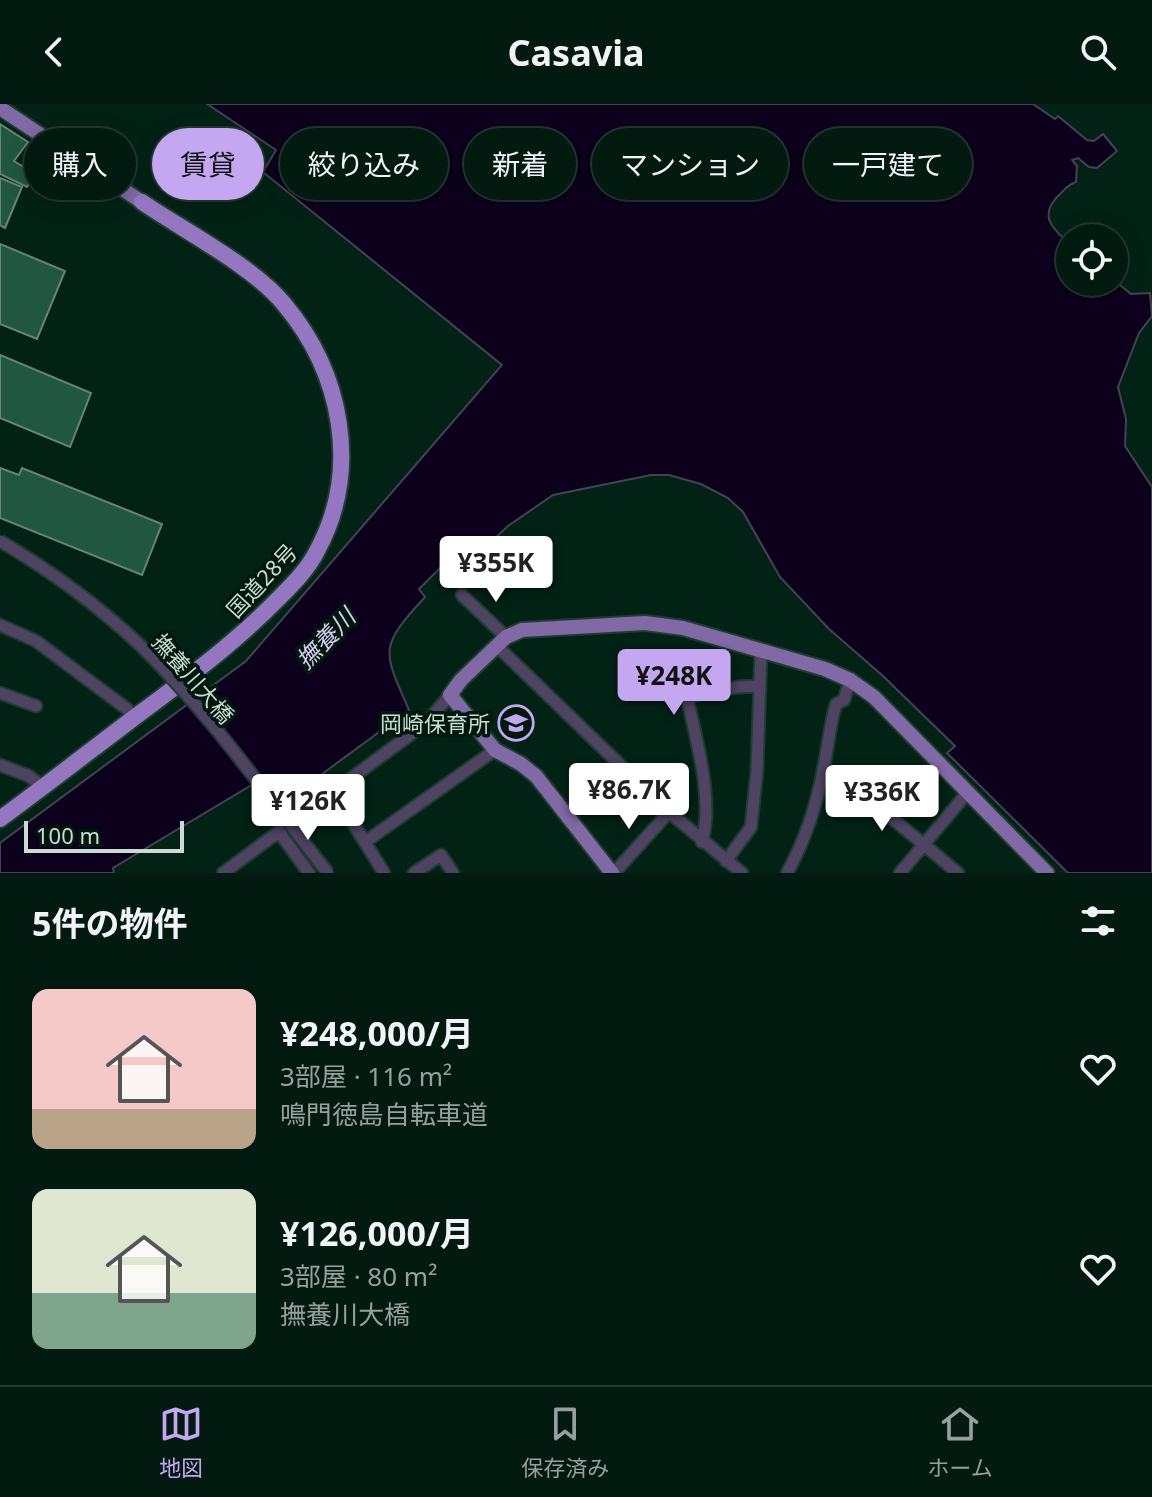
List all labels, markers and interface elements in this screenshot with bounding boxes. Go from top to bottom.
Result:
text: Casavia [507,28,645,77]
icon: back [32,30,76,74]
icon: search [1076,30,1120,74]
chip: 購入 [24,128,136,200]
chip: 賃貸 [152,128,264,200]
chip: 絞り込み [280,128,448,200]
chip: 新着 [464,128,576,200]
chip: マンション [592,128,788,200]
chip: 一戸建て [804,128,972,200]
map controls [1056,224,1128,296]
button: locate [1056,224,1128,296]
street label: 国道28号 [219,536,303,624]
pin: ¥355K [440,536,552,604]
text: ¥355K [458,544,534,580]
water label: 撫養川 [288,598,364,675]
street label: 撫養川大橋 [147,627,241,729]
pin: ¥248K [618,649,730,717]
text: ¥248K [636,657,712,693]
school or university icon: 岡崎保育所 [497,704,535,742]
place label: 岡崎保育所 [380,708,490,738]
pin: ¥86.7K [564,763,694,831]
pin: ¥336K [826,765,938,833]
text: ¥86.7K [587,771,671,807]
text: ¥336K [844,773,920,809]
pin: ¥126K [252,774,364,842]
text: ¥126K [270,782,346,818]
scale bar [24,817,184,853]
text: 100 m [36,820,100,850]
icon: filters [1076,899,1120,943]
text: 5件の物件 [32,900,187,946]
text: ¥248,000/月 [280,1010,474,1056]
icon: home [96,1021,192,1117]
icon: heart [1076,1047,1120,1091]
text: 3部屋 · 116 m² [280,1058,452,1094]
text: 鳴門徳島自転車道 [280,1096,488,1132]
text: ¥126,000/月 [280,1210,474,1256]
icon: home [96,1221,192,1317]
icon: heart [1076,1247,1120,1291]
text: 3部屋 · 80 m² [280,1258,437,1294]
text: 撫養川大橋 [280,1296,410,1332]
tab: 地図 [159,1402,203,1482]
tab: 保存済み [521,1402,609,1482]
tab: ホーム [928,1402,993,1482]

